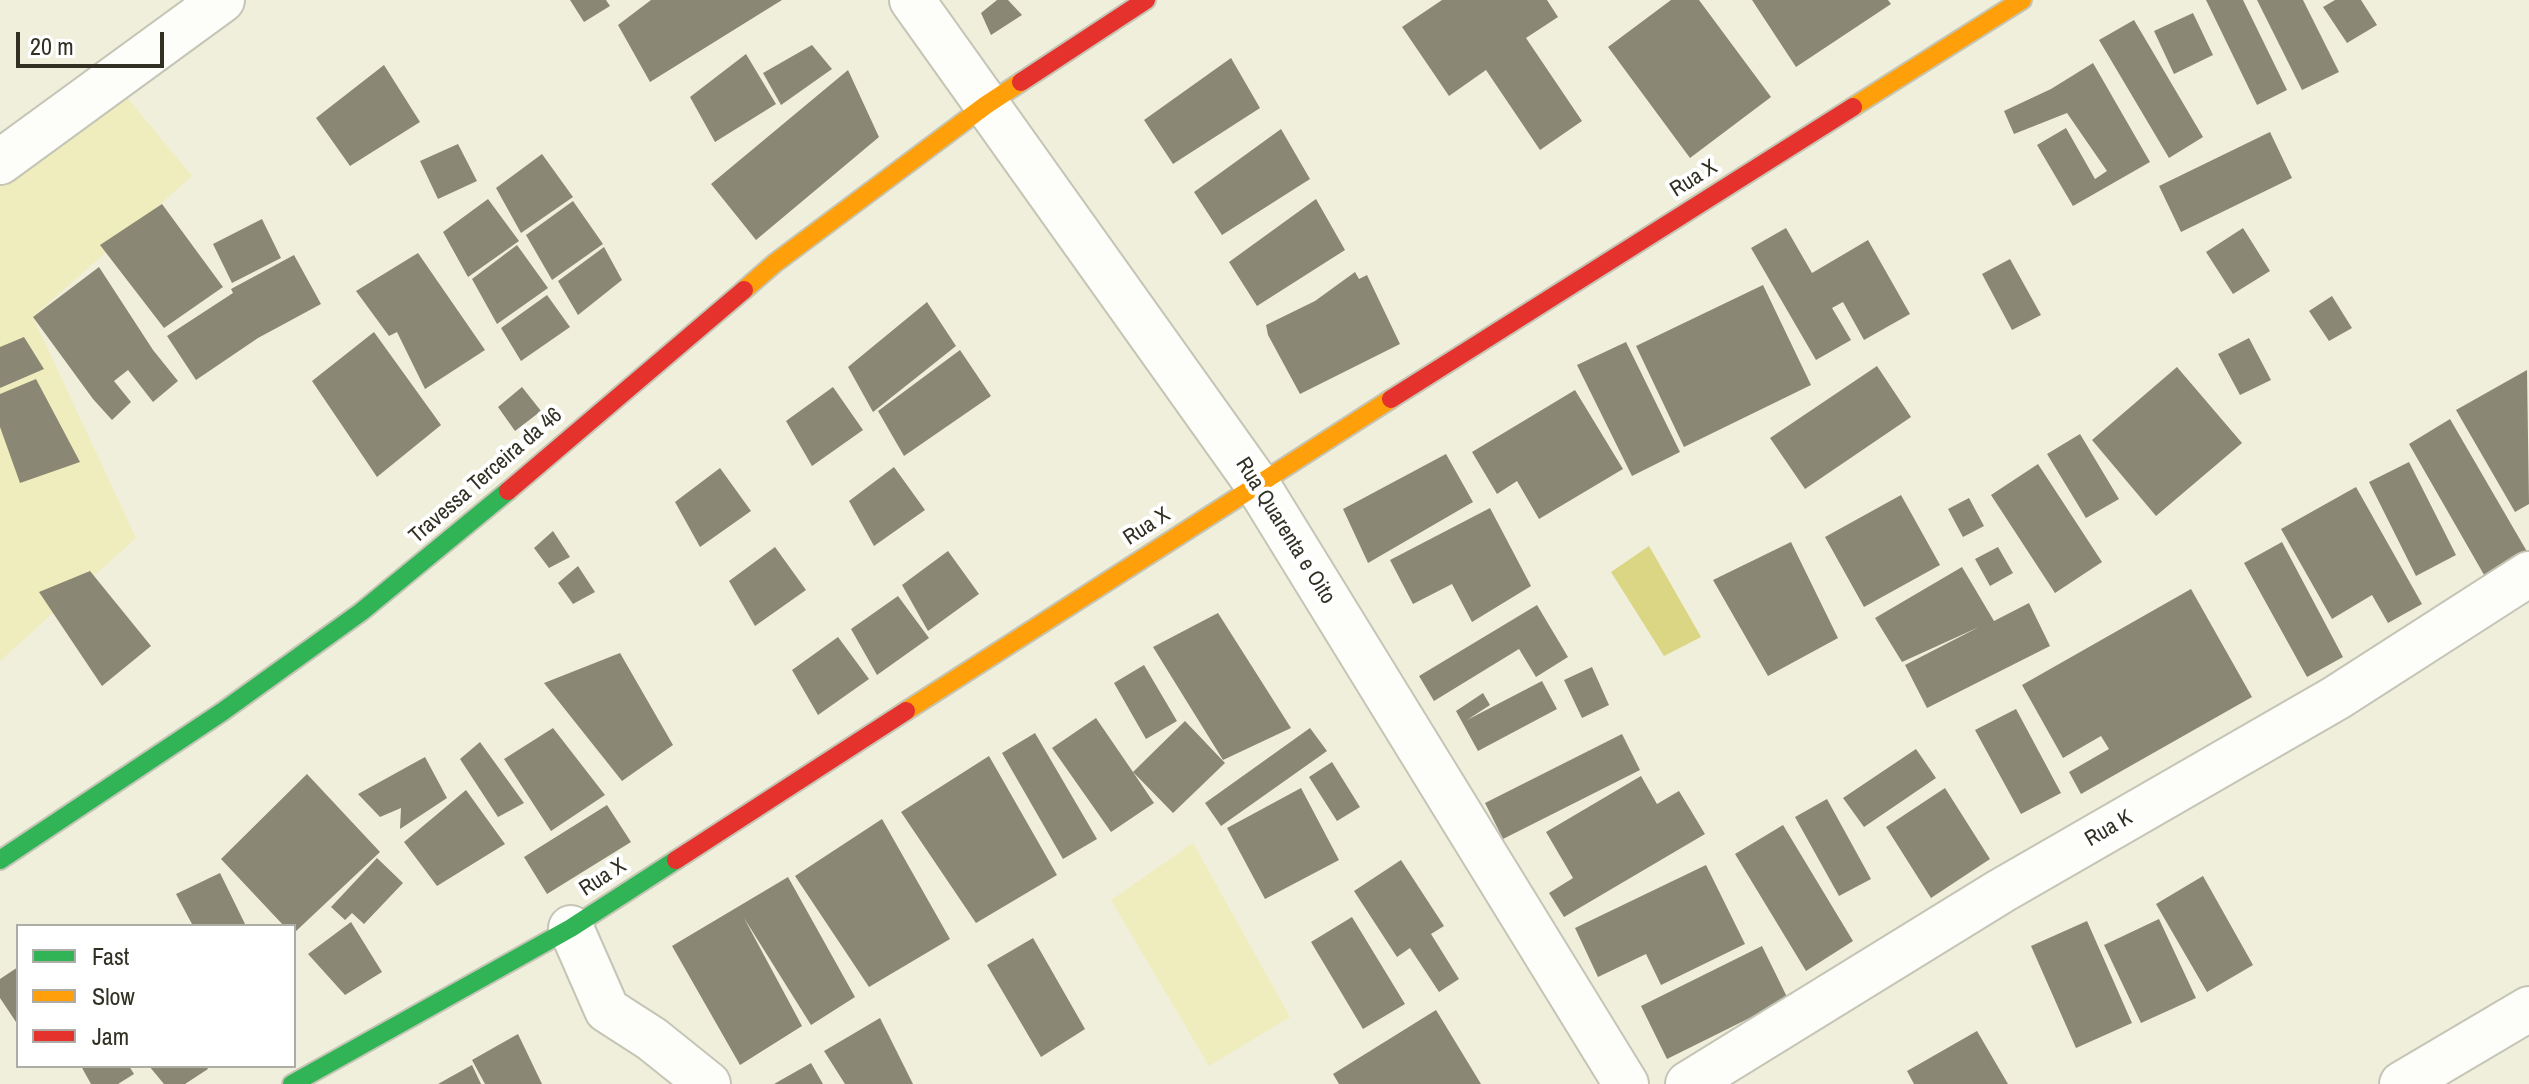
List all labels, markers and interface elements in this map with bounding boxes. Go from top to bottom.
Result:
scale bar [20,16,168,66]
text: 20 m [30,30,74,62]
street label: Rua X [1666,155,1722,203]
street label: Travessa Terceira da 46 [404,402,568,550]
street label: Rua Quarenta e Oito [1229,453,1341,609]
street label: Rua X [1119,502,1175,552]
street label: Rua K [2081,805,2137,853]
street label: Rua X [575,853,631,903]
legend [16,924,296,1068]
text: Fast [92,940,129,972]
text: Slow [92,980,135,1012]
text: Jam [92,1020,129,1052]

